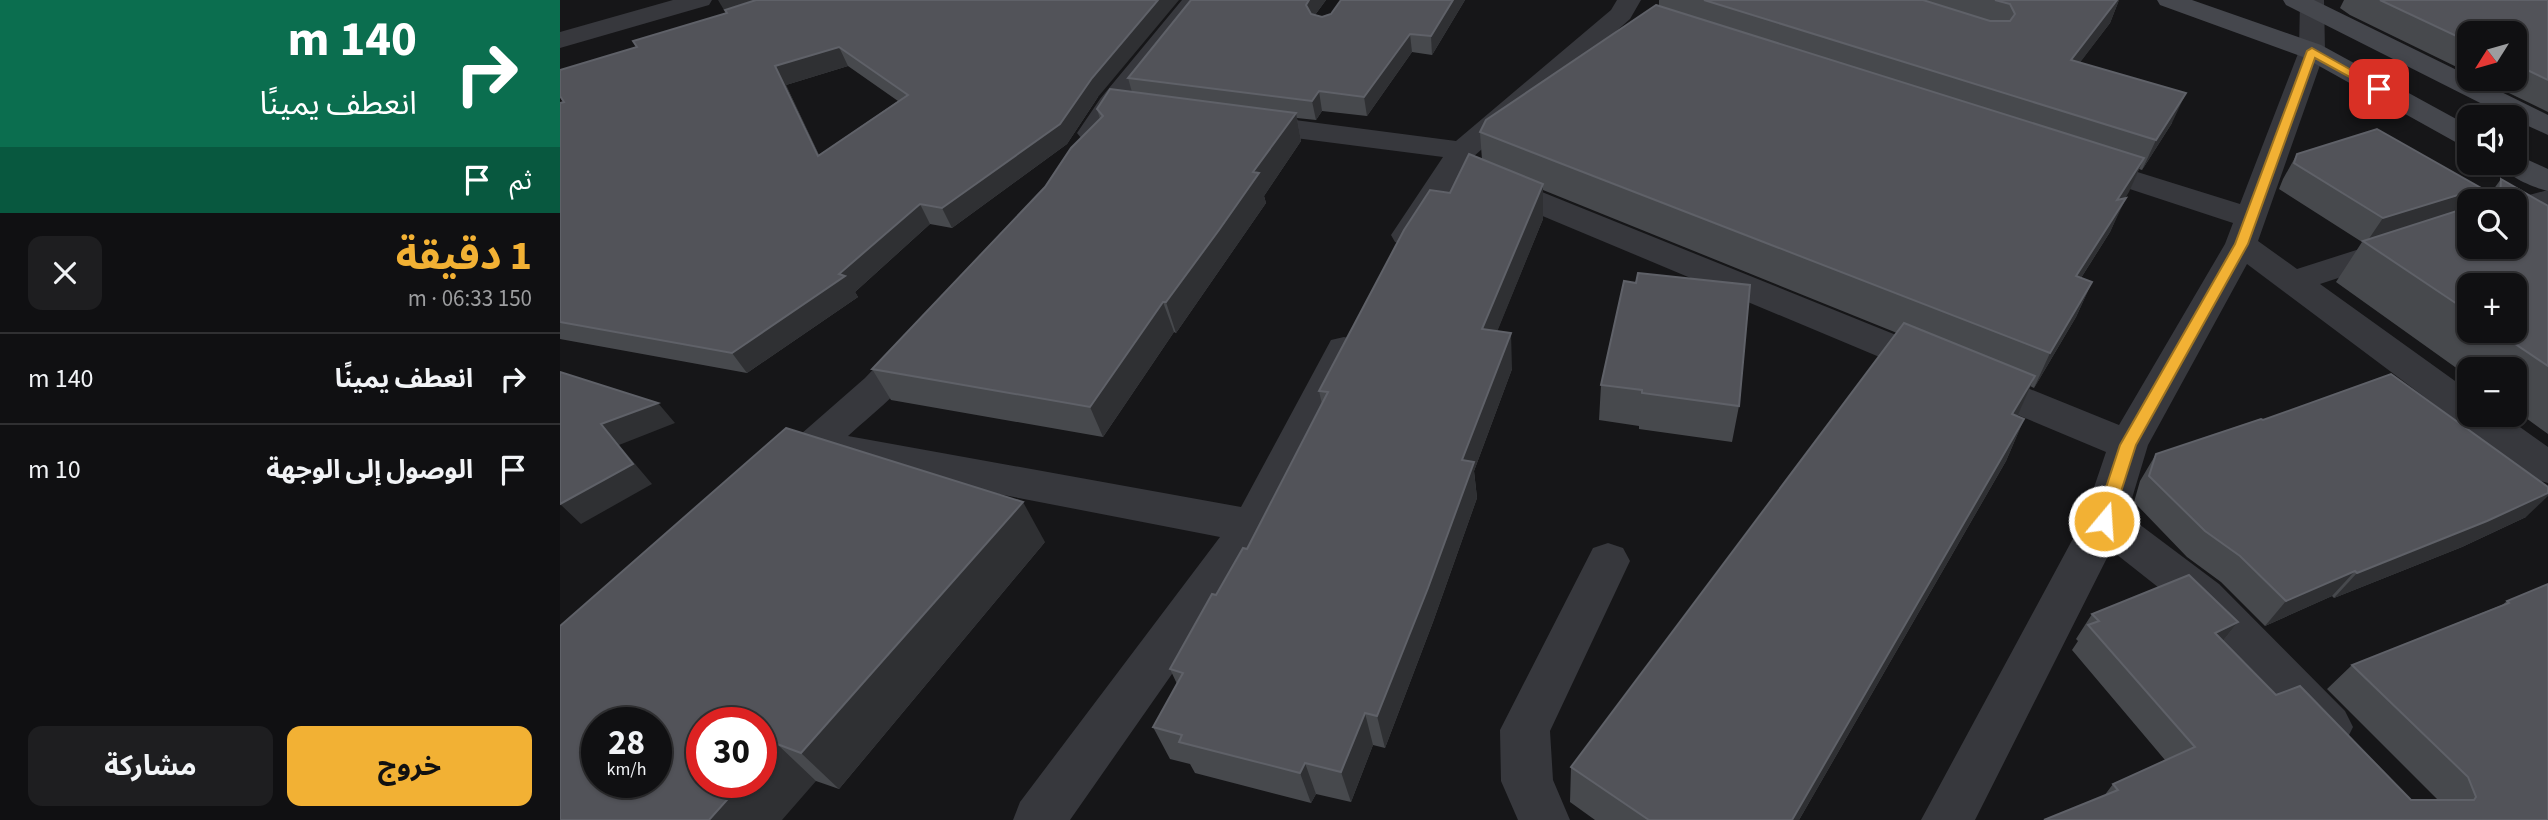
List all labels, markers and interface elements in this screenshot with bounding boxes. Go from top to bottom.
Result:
text: 140 m [288,5,417,75]
north arrow [2457,21,2527,91]
map controls [2457,21,2527,427]
icon: right [441,28,532,119]
pin [2349,59,2409,119]
icon: arrive [2360,70,2398,108]
text: انعطف يمينًا [260,81,417,127]
button: sound [2457,105,2527,175]
icon: arrive [458,161,496,199]
text: ثم [510,162,532,199]
button: search [2457,189,2527,259]
text: 1 دقيقة [396,226,532,286]
button: close [28,236,102,310]
button: + [2457,273,2527,343]
text: 150 m · 06:33 [408,282,532,315]
button: − [2457,357,2527,427]
text: 140 m [28,360,94,397]
text: انعطف يمينًا [335,360,473,397]
icon: right [494,360,532,398]
text: 10 m [28,451,81,488]
text: الوصول إلى الوجهة [266,451,473,488]
icon: arrive [494,451,532,489]
position arrow [2067,484,2141,558]
speed limit sign: 30 [686,707,777,798]
text: 28 [608,718,645,768]
button: مشاركة [28,726,273,806]
button: خروج [287,726,532,806]
text: km/h [607,757,646,782]

